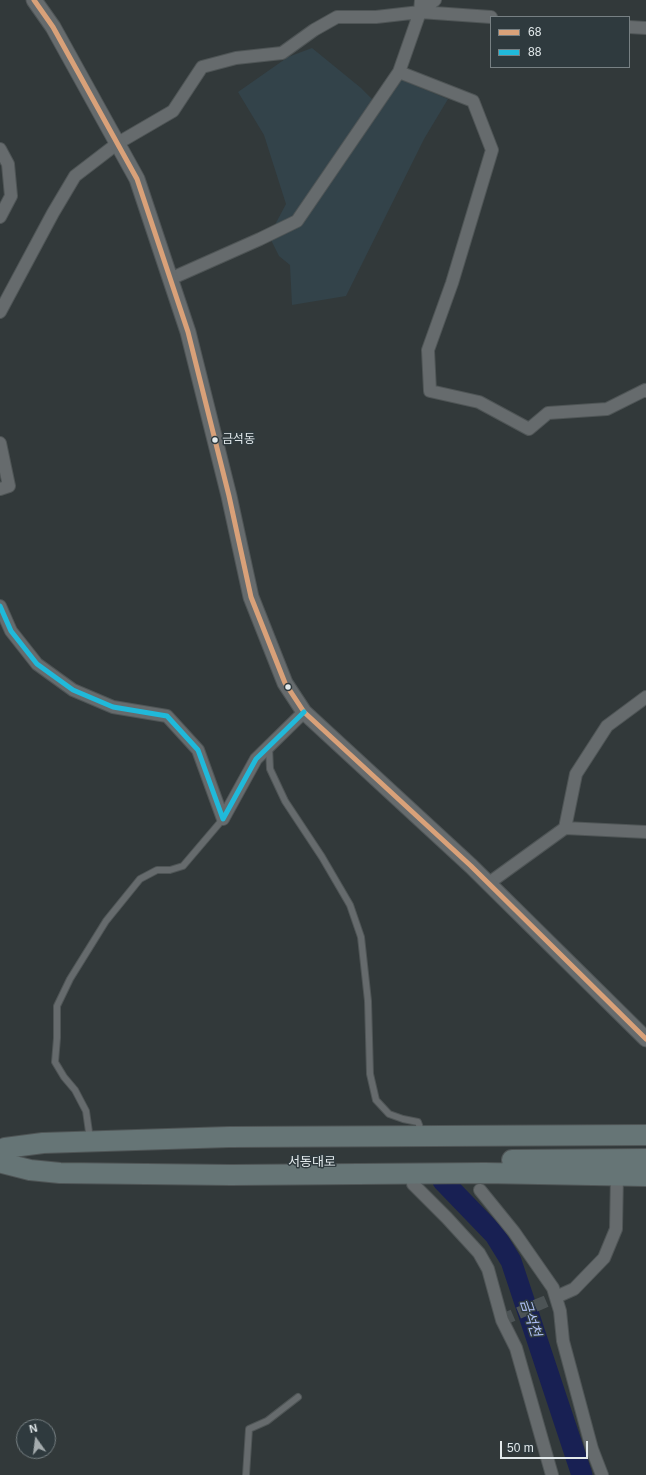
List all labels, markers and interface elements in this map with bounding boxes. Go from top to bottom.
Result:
legend [490,16,630,68]
text: 68 [528,25,541,39]
text: 88 [528,45,541,59]
place label: 금석동 [222,433,255,447]
marker: 금석동 [210,435,220,445]
unlabelled marker [283,682,293,692]
street label: 서동대로 [288,1154,336,1170]
water label: 금석천 [516,1297,544,1339]
north arrow [16,1419,56,1459]
text: N [28,1422,39,1435]
scale bar [502,1433,590,1459]
text: 50 m [507,1441,534,1455]

